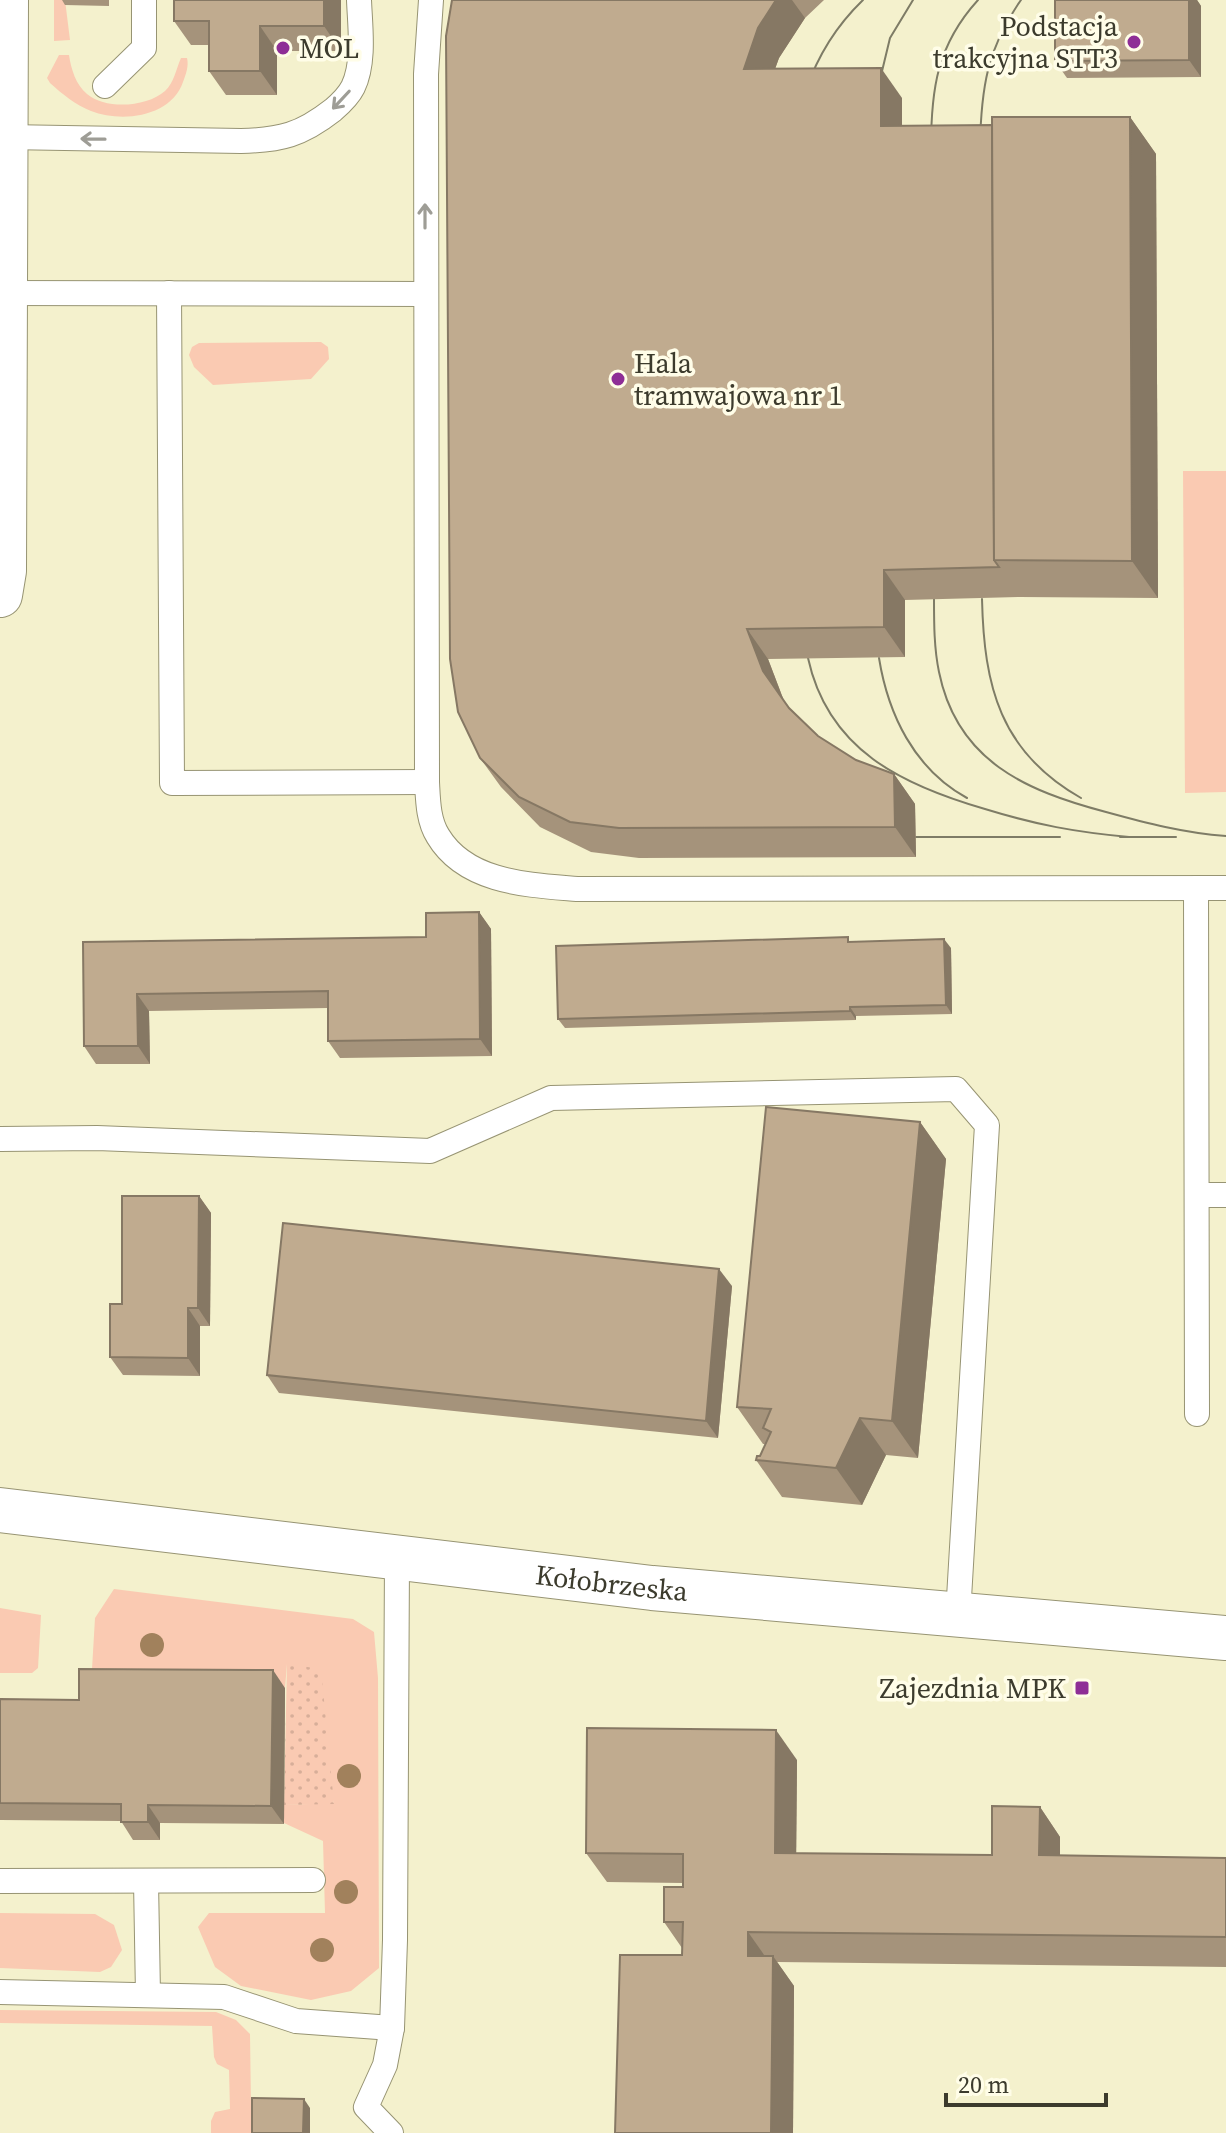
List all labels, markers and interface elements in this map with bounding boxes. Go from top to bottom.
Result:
place label: Podstacja trakcyjna STT3 [933,7,1119,77]
place label: MOL [299,29,359,67]
marker: Podstacja trakcyjna STT3 [1125,33,1143,51]
marker: MOL [274,39,292,57]
one-way arrow [332,90,350,110]
one-way arrow [81,131,107,146]
one-way arrow [417,203,433,230]
place label: Hala tramwajowa nr 1 [634,344,843,414]
marker: Hala tramwajowa nr 1 [609,370,627,388]
street label: Kołobrzeska [533,1555,690,1610]
place label: Zajezdnia MPK [879,1669,1066,1707]
marker: Zajezdnia MPK [1073,1679,1091,1697]
scale bar [946,2057,1106,2107]
text: 20 m [958,2068,1009,2101]

